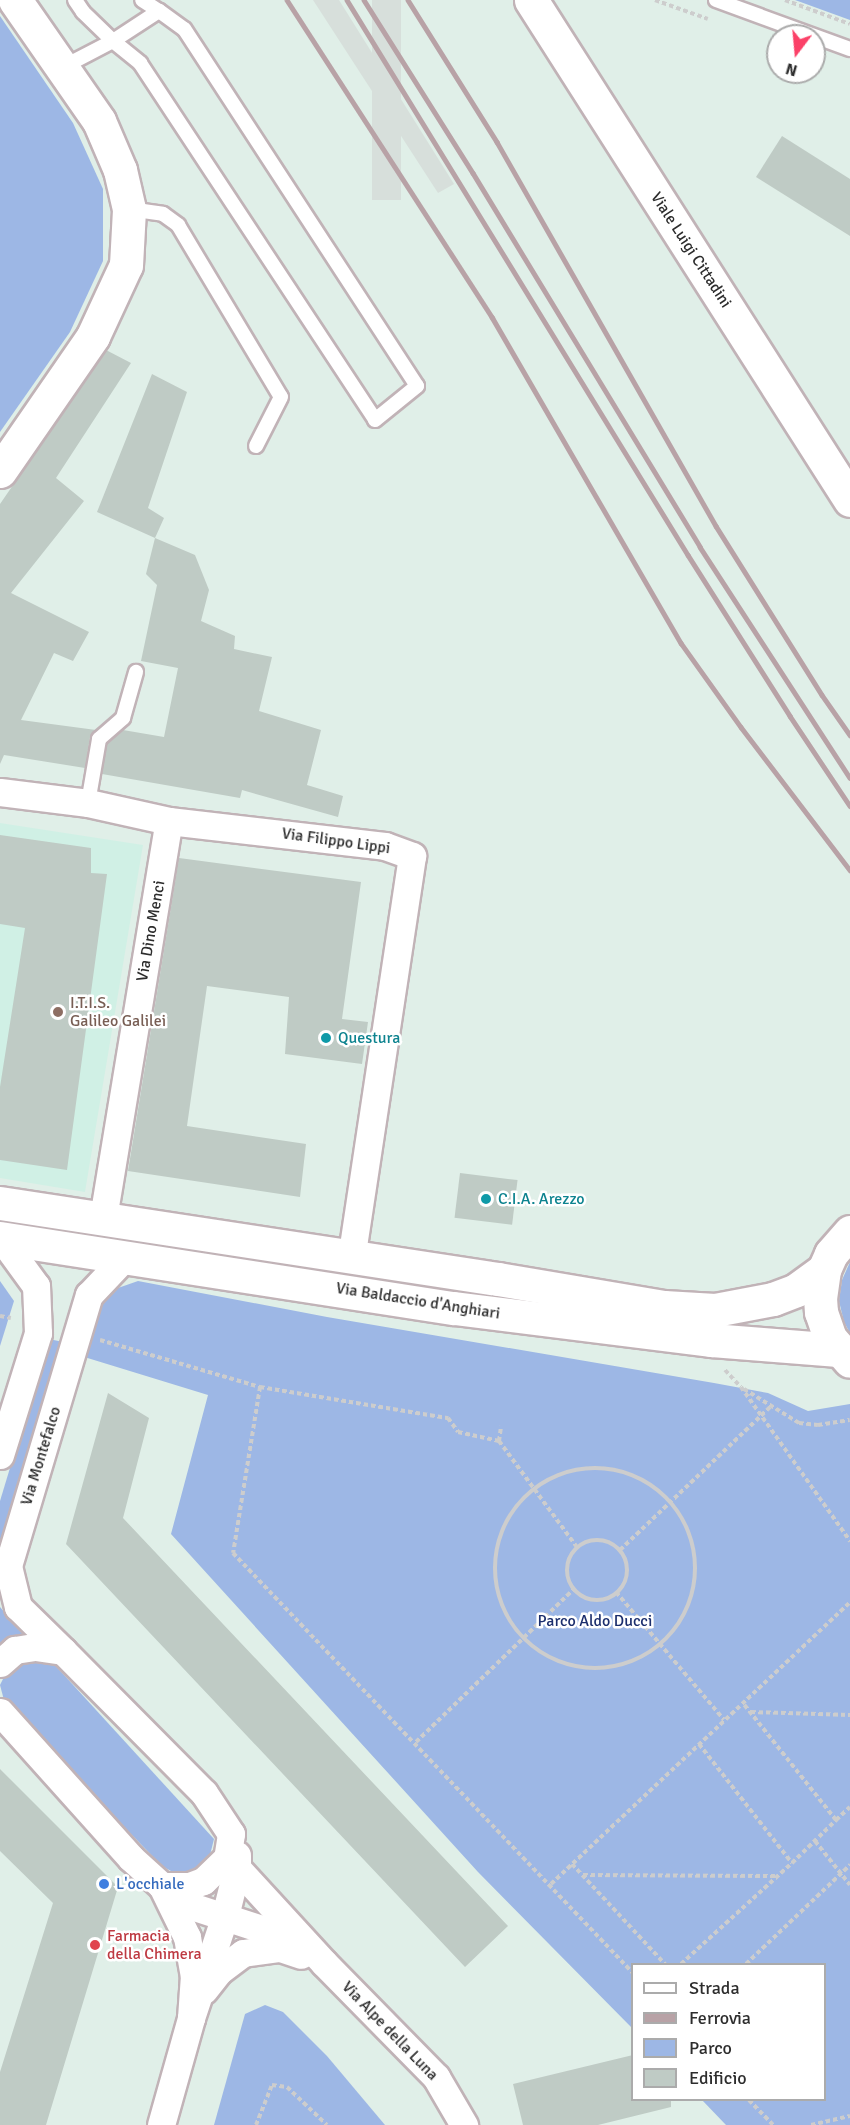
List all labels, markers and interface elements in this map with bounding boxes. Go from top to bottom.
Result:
north arrow [766,24,826,84]
text: N [783,58,800,81]
street label: Viale Luigi Cittadini [646,189,736,311]
street label: Via Filippo Lippi [281,824,391,858]
street label: Via Dino Menci [133,879,169,983]
place label: I.T.I.S. Galileo Galilei [70,993,166,1031]
marker: I.T.I.S. Galileo Galilei [51,1005,65,1019]
place label: Questura [338,1028,400,1048]
marker: Questura [319,1031,333,1045]
place label: C.I.A. Arezzo [498,1189,585,1209]
marker: C.I.A. Arezzo [479,1192,493,1206]
street label: Via Baldaccio d'Anghiari [335,1279,501,1323]
street label: Via Montefalco [17,1404,65,1508]
park label: Parco Aldo Ducci [538,1611,652,1631]
place label: L'occhiale [116,1874,184,1894]
marker: L'occhiale [97,1877,111,1891]
place label: Farmacia della Chimera [107,1926,202,1964]
marker: Farmacia della Chimera [88,1938,102,1952]
legend [631,1963,826,2101]
street label: Via Alpe della Luna [338,1977,442,2085]
text: Strada [689,1977,740,1999]
text: Ferrovia [689,2007,751,2029]
text: Parco [689,2037,732,2059]
text: Edificio [689,2067,747,2089]

